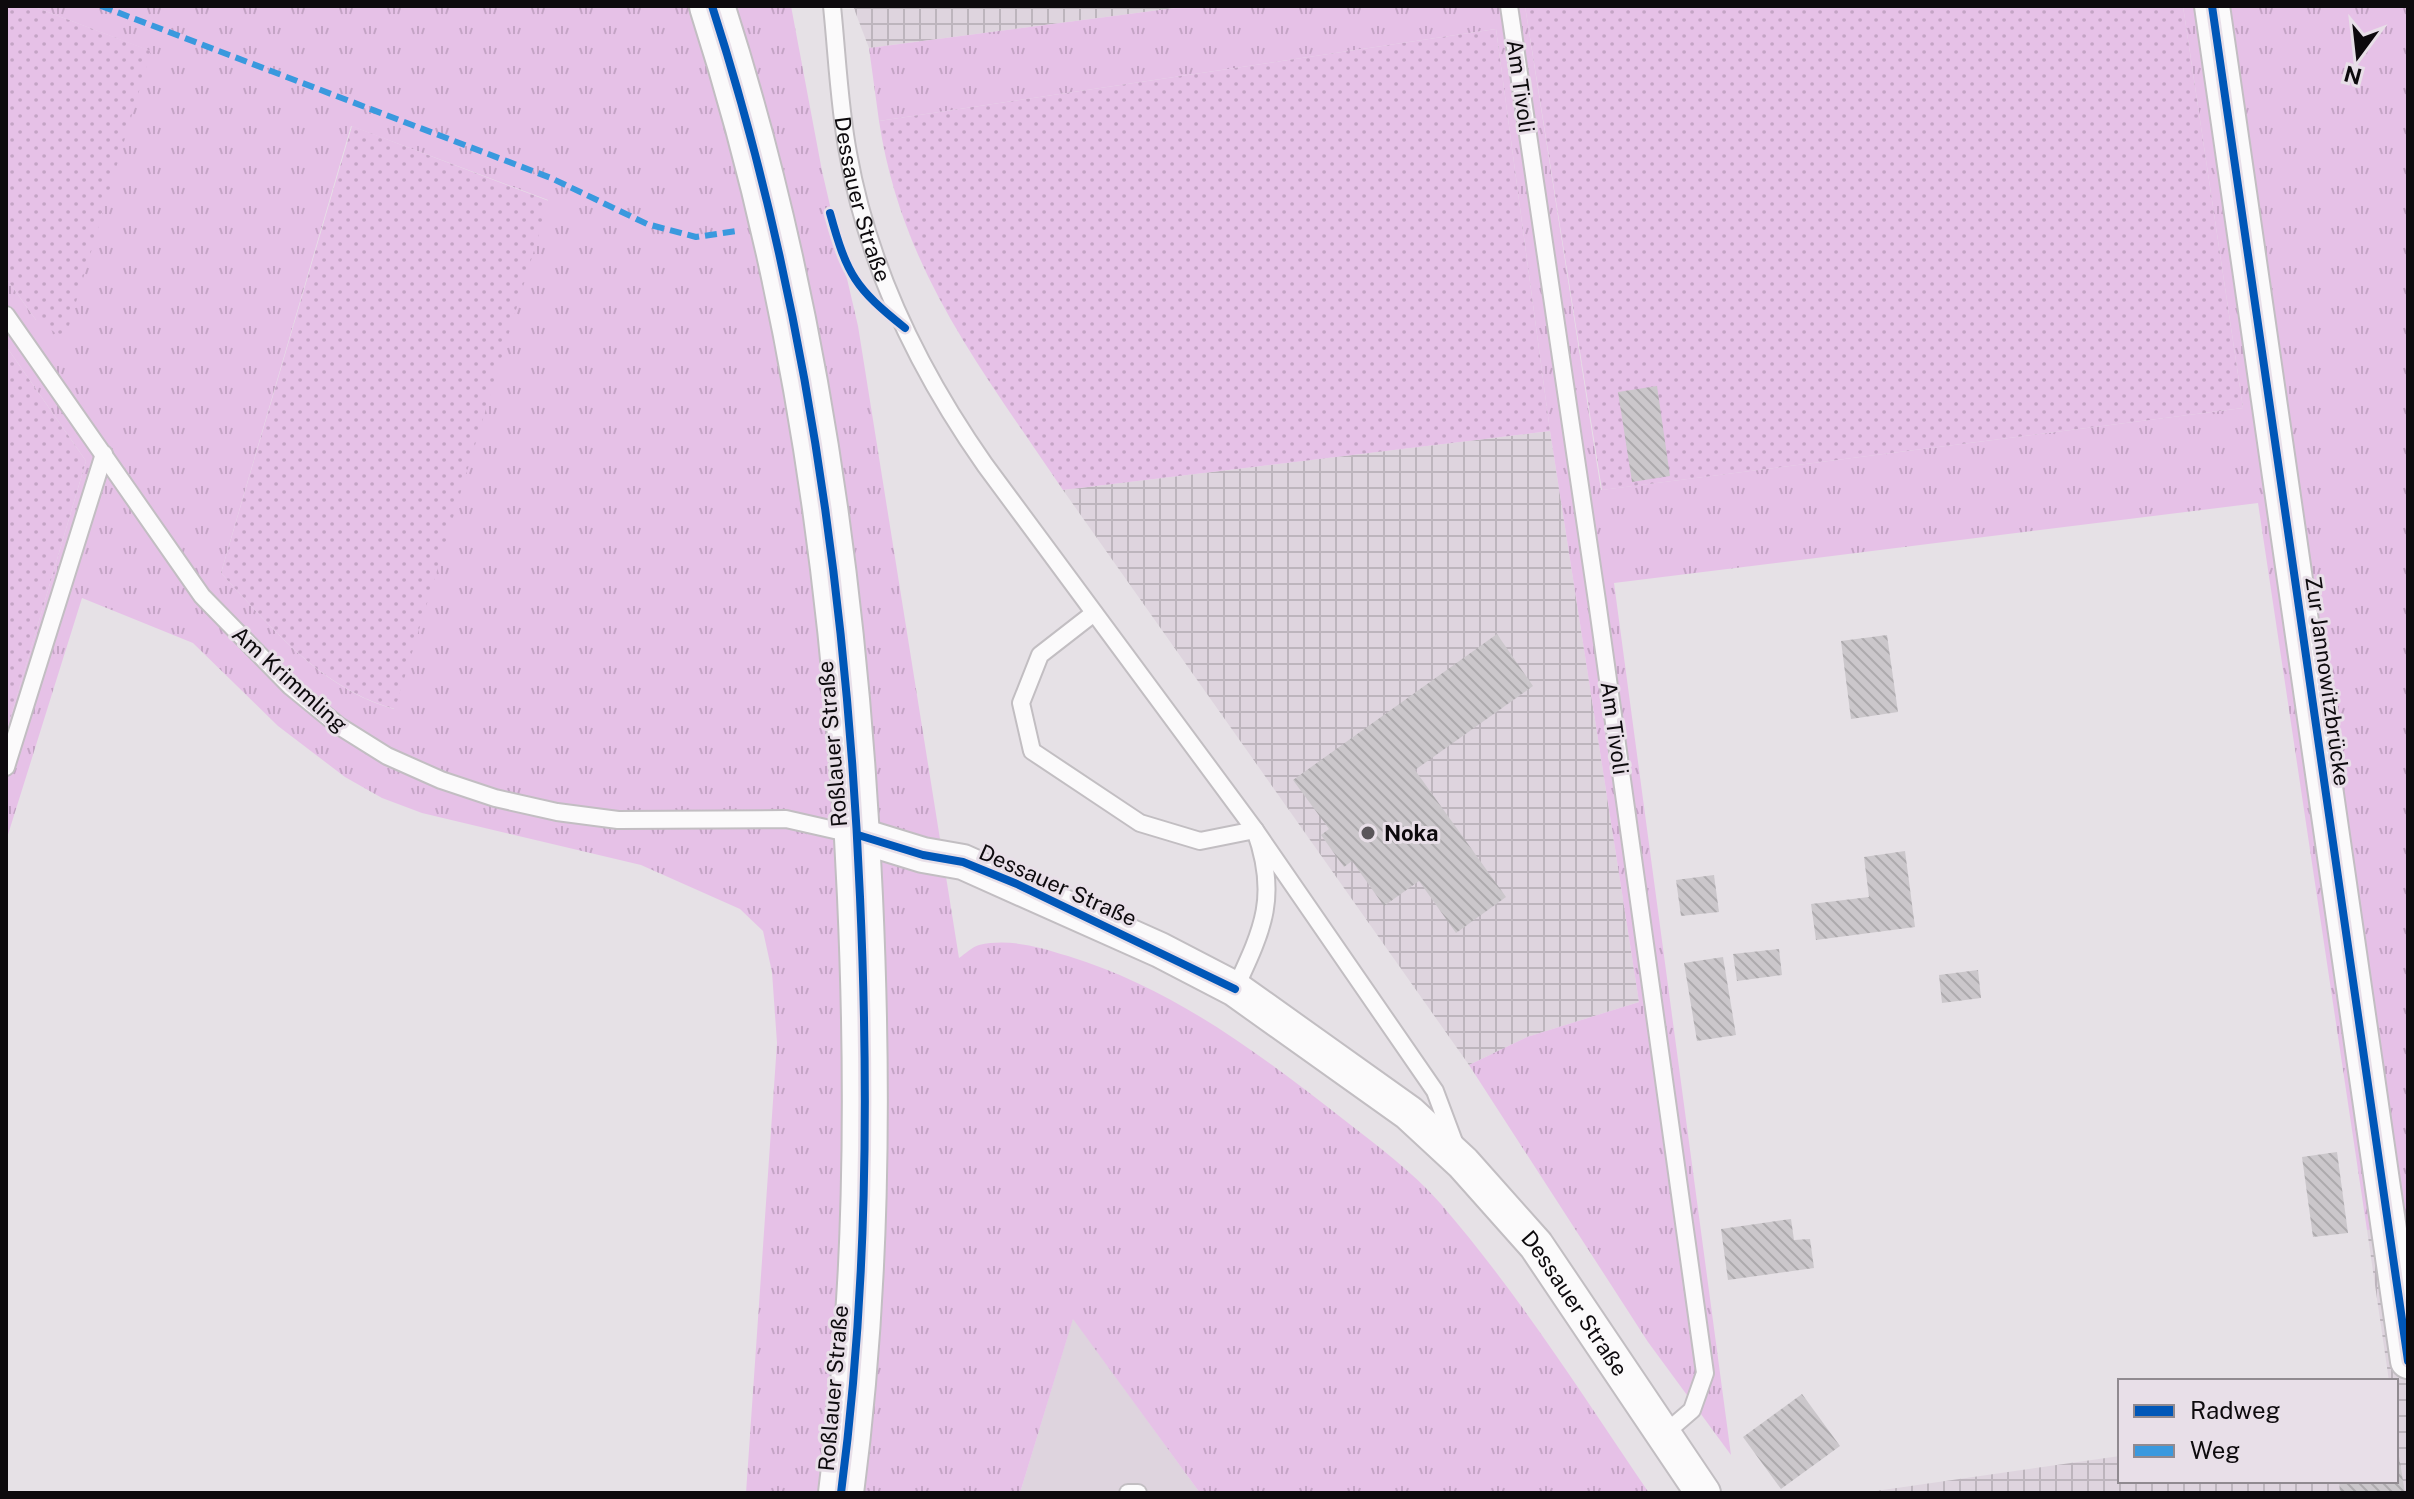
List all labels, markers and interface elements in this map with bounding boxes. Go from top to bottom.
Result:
north arrow [2318,16,2398,96]
street label: Am Tivoli [1502,38,1540,134]
text: N [2341,61,2365,90]
street label: Dessauer Straße [829,115,897,285]
street label: Zur Jannowitzbrücke [2300,574,2356,788]
street label: Am Krimmling [227,621,353,737]
street label: Roßlauer Straße [812,660,852,828]
street label: Am Tivoli [1596,680,1634,776]
place label: Noka [1384,820,1438,846]
marker: Noka [1359,824,1377,842]
street label: Dessauer Straße [975,839,1141,931]
street label: Dessauer Straße [1516,1225,1633,1381]
street label: Roßlauer Straße [813,1304,853,1472]
legend [2118,1379,2398,1483]
text: Radweg [2190,1396,2281,1424]
text: Weg [2190,1436,2240,1464]

